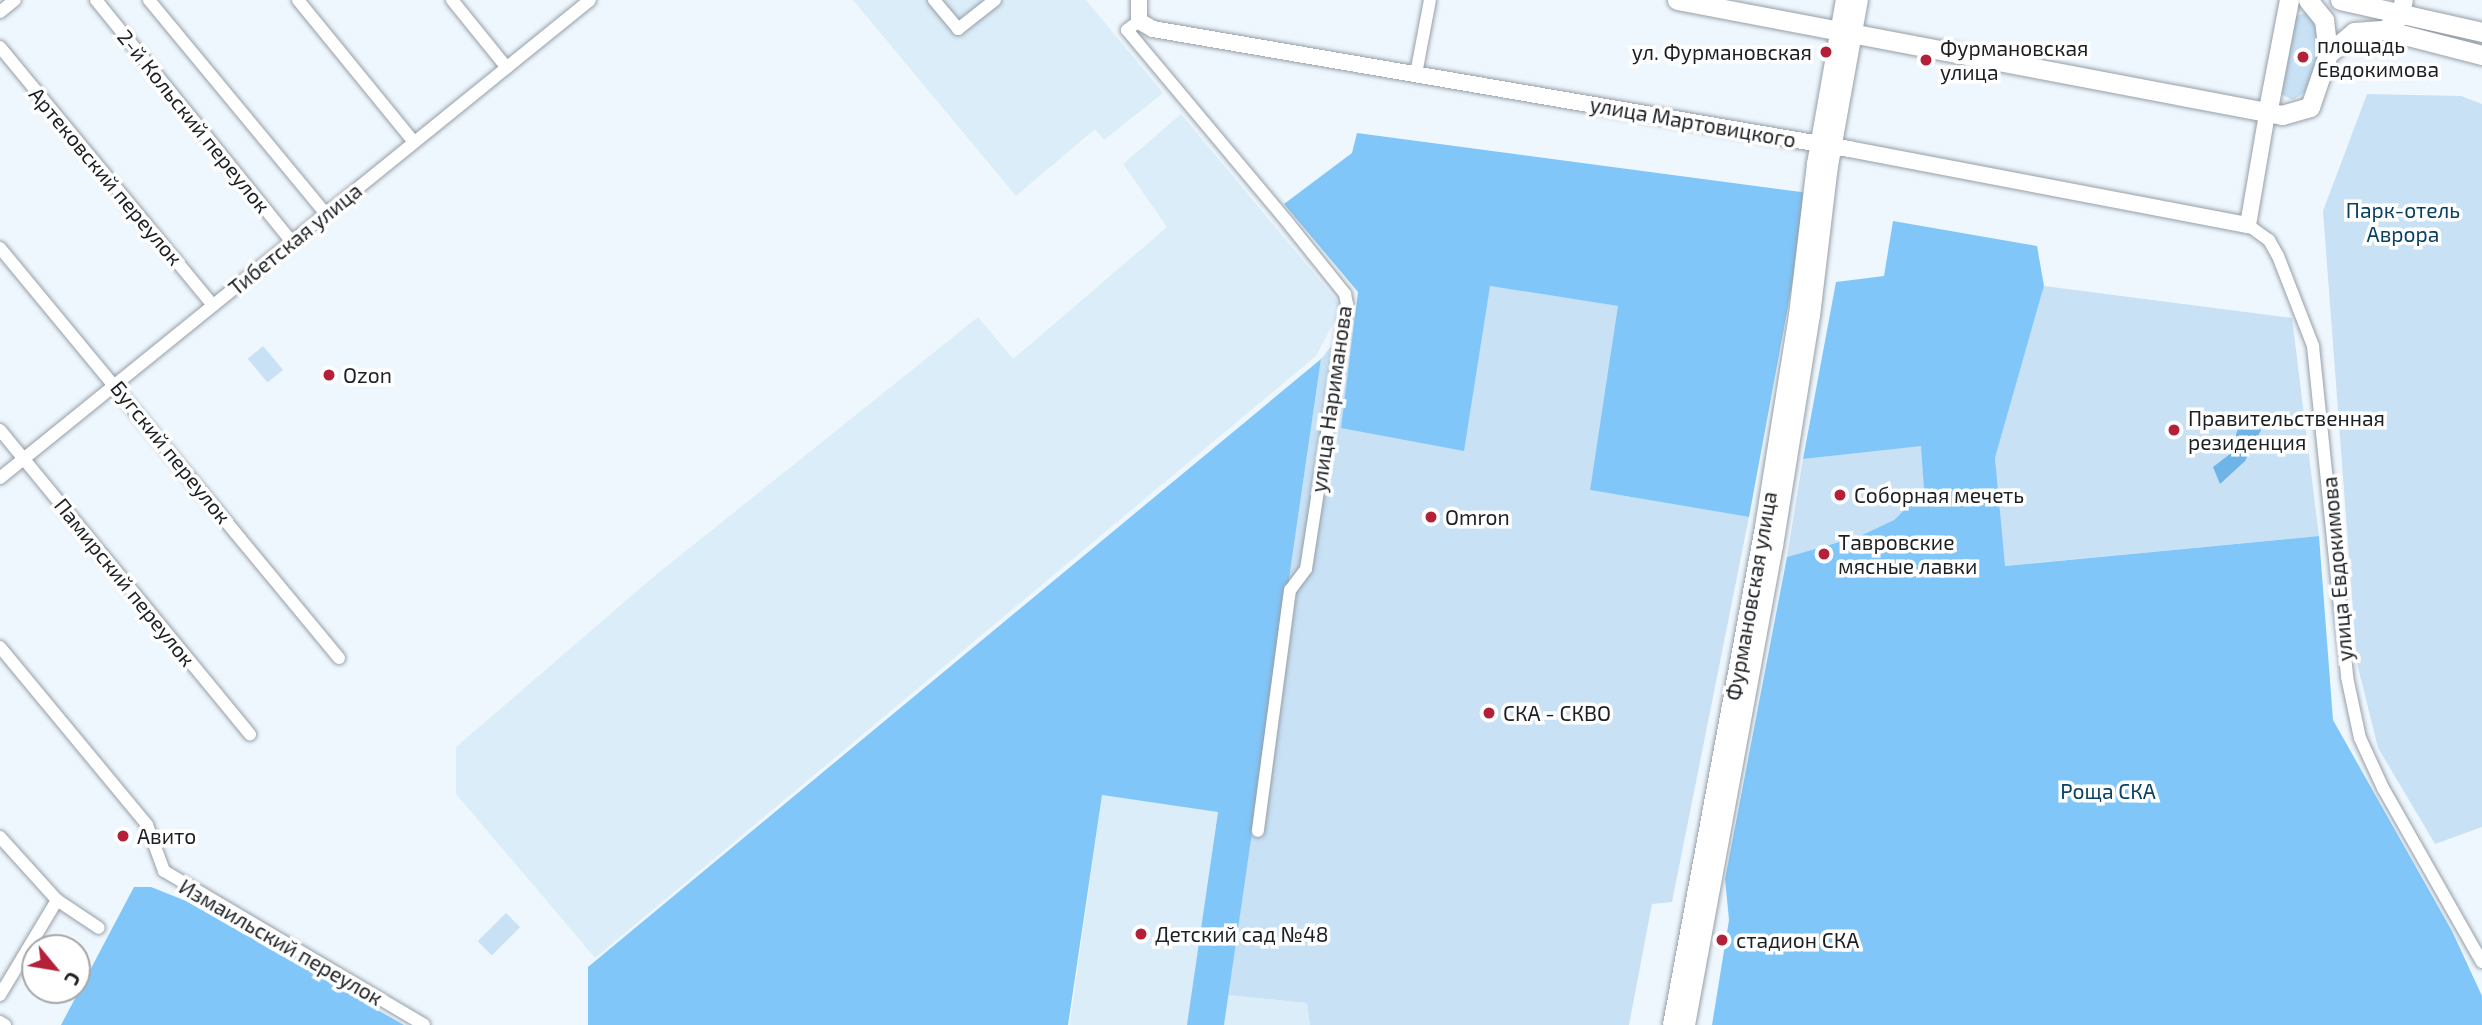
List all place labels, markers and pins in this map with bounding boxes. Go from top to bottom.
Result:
place label: площадь Евдокимова [2317,32,2439,82]
place label: Фурмановская улица [1940,35,2088,85]
place label: ул. Фурмановская [1632,39,1812,65]
marker: ул. Фурмановская [1818,44,1834,60]
marker: площадь Евдокимова [2295,49,2311,65]
marker: Фурмановская улица [1918,52,1934,68]
place label: Ozon [343,362,392,388]
marker: Ozon [321,367,337,383]
place label: Правительственная резиденция [2188,405,2385,455]
marker: Правительственная резиденция [2166,422,2182,438]
place label: Соборная мечеть [1854,482,2024,508]
marker: Соборная мечеть [1832,487,1848,503]
place label: Omron [1445,504,1510,530]
marker: Omron [1423,509,1439,525]
place label: Тавровские мясные лавки [1838,529,1977,579]
marker: Тавровские мясные лавки [1816,546,1832,562]
place label: СКА - СКВО [1503,700,1611,726]
marker: СКА - СКВО [1481,705,1497,721]
place label: Авито [137,823,196,849]
marker: Авито [115,828,131,844]
place label: Детский сад №48 [1155,921,1329,947]
marker: Детский сад №48 [1133,926,1149,942]
place label: стадион СКА [1736,927,1859,953]
marker: стадион СКА [1714,932,1730,948]

